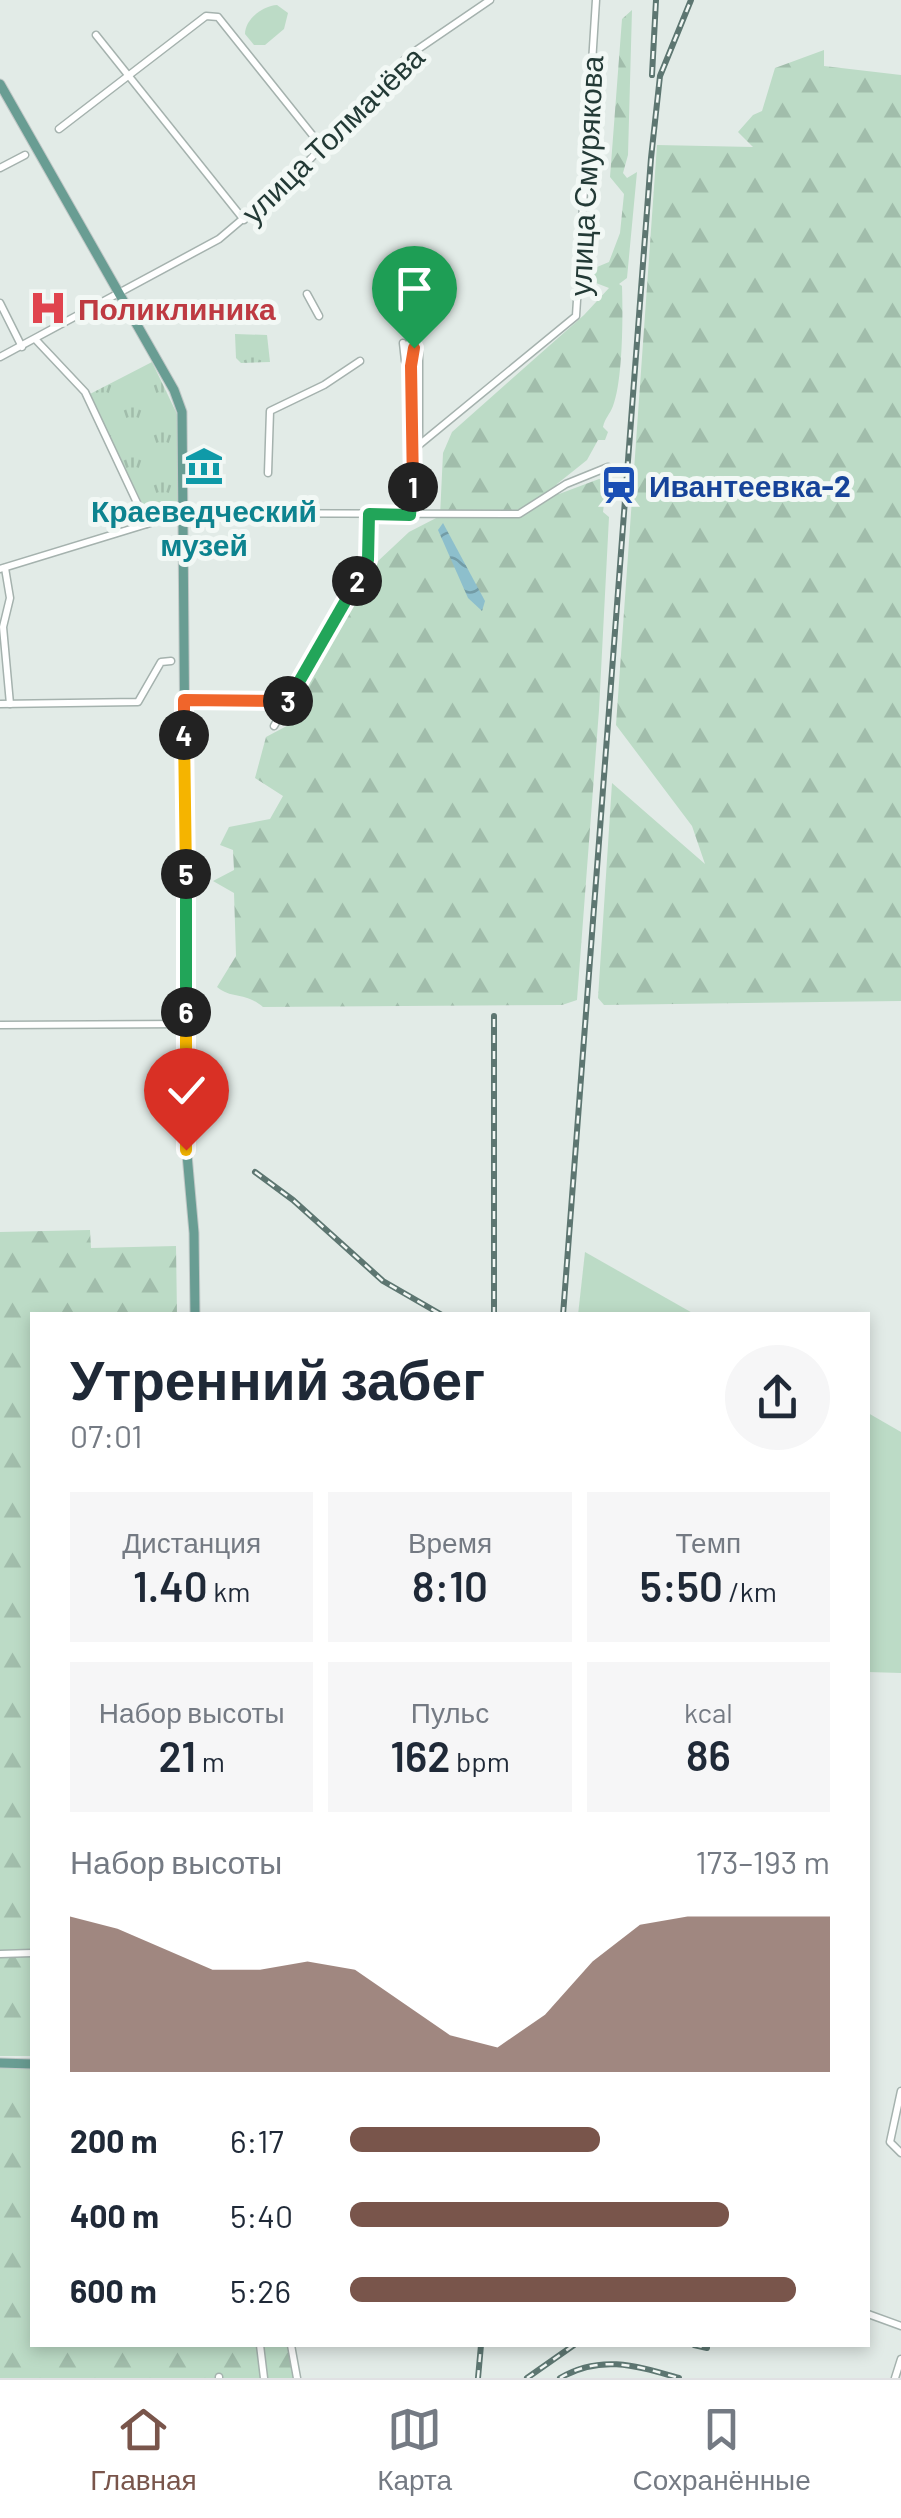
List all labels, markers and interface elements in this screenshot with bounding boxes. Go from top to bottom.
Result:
street label: улица Толмачёва [233,38,431,230]
street label: улица Смурякова [561,55,609,297]
pin [372,246,457,349]
icon: arrive [387,261,442,316]
hospital icon: Поликлиника [27,287,69,329]
place label: Поликлиника [78,290,276,326]
museum icon: Краеведческий музей [183,445,225,487]
pin: 1 [388,462,438,512]
station icon: Ивантеевка-2 [598,464,640,506]
place label: Ивантеевка-2 [649,467,851,503]
text: 1 [408,470,418,504]
place label: Краеведческий музей [91,492,317,562]
pin: 2 [332,556,382,606]
text: 2 [349,564,365,598]
pin: 3 [263,676,313,726]
text: 3 [280,684,296,718]
pin: 4 [159,710,209,760]
text: 4 [176,718,192,752]
pin: 5 [161,849,211,899]
text: 5 [178,857,194,891]
pin: 6 [161,987,211,1037]
text: 6 [178,995,194,1029]
pin [144,1048,229,1151]
icon: check [159,1063,214,1118]
text: Утренний забег [70,1345,485,1411]
button: share [725,1345,830,1450]
text: 07:01 [70,1416,142,1454]
text: Дистанция [122,1525,261,1559]
text: Время [408,1525,492,1559]
text: Темп [676,1525,741,1559]
text: 1.40 [133,1560,208,1610]
text: 8:10 [412,1560,488,1610]
text: 5:50 [640,1560,723,1610]
text: km [208,1574,250,1608]
text: /km [723,1574,777,1608]
text: Набор высоты [99,1695,285,1729]
text: Пульс [411,1695,489,1729]
text: kcal [684,1695,733,1729]
text: 86 [686,1729,731,1779]
text: 21 [158,1730,196,1780]
text: 162 [390,1730,450,1780]
text: m [196,1744,225,1778]
text: bpm [450,1744,510,1778]
text: Набор высоты [70,1842,282,1880]
text: 173–193 m [696,1842,830,1880]
text: 200 m [70,2121,158,2159]
text: 6:17 [230,2121,284,2159]
text: 400 m [70,2196,159,2234]
text: 5:40 [230,2196,293,2234]
text: 600 m [70,2271,157,2309]
text: 5:26 [230,2271,291,2309]
tab: Главная [90,2402,197,2497]
tab: Карта [377,2402,452,2497]
tab: Сохранённые [633,2402,811,2497]

